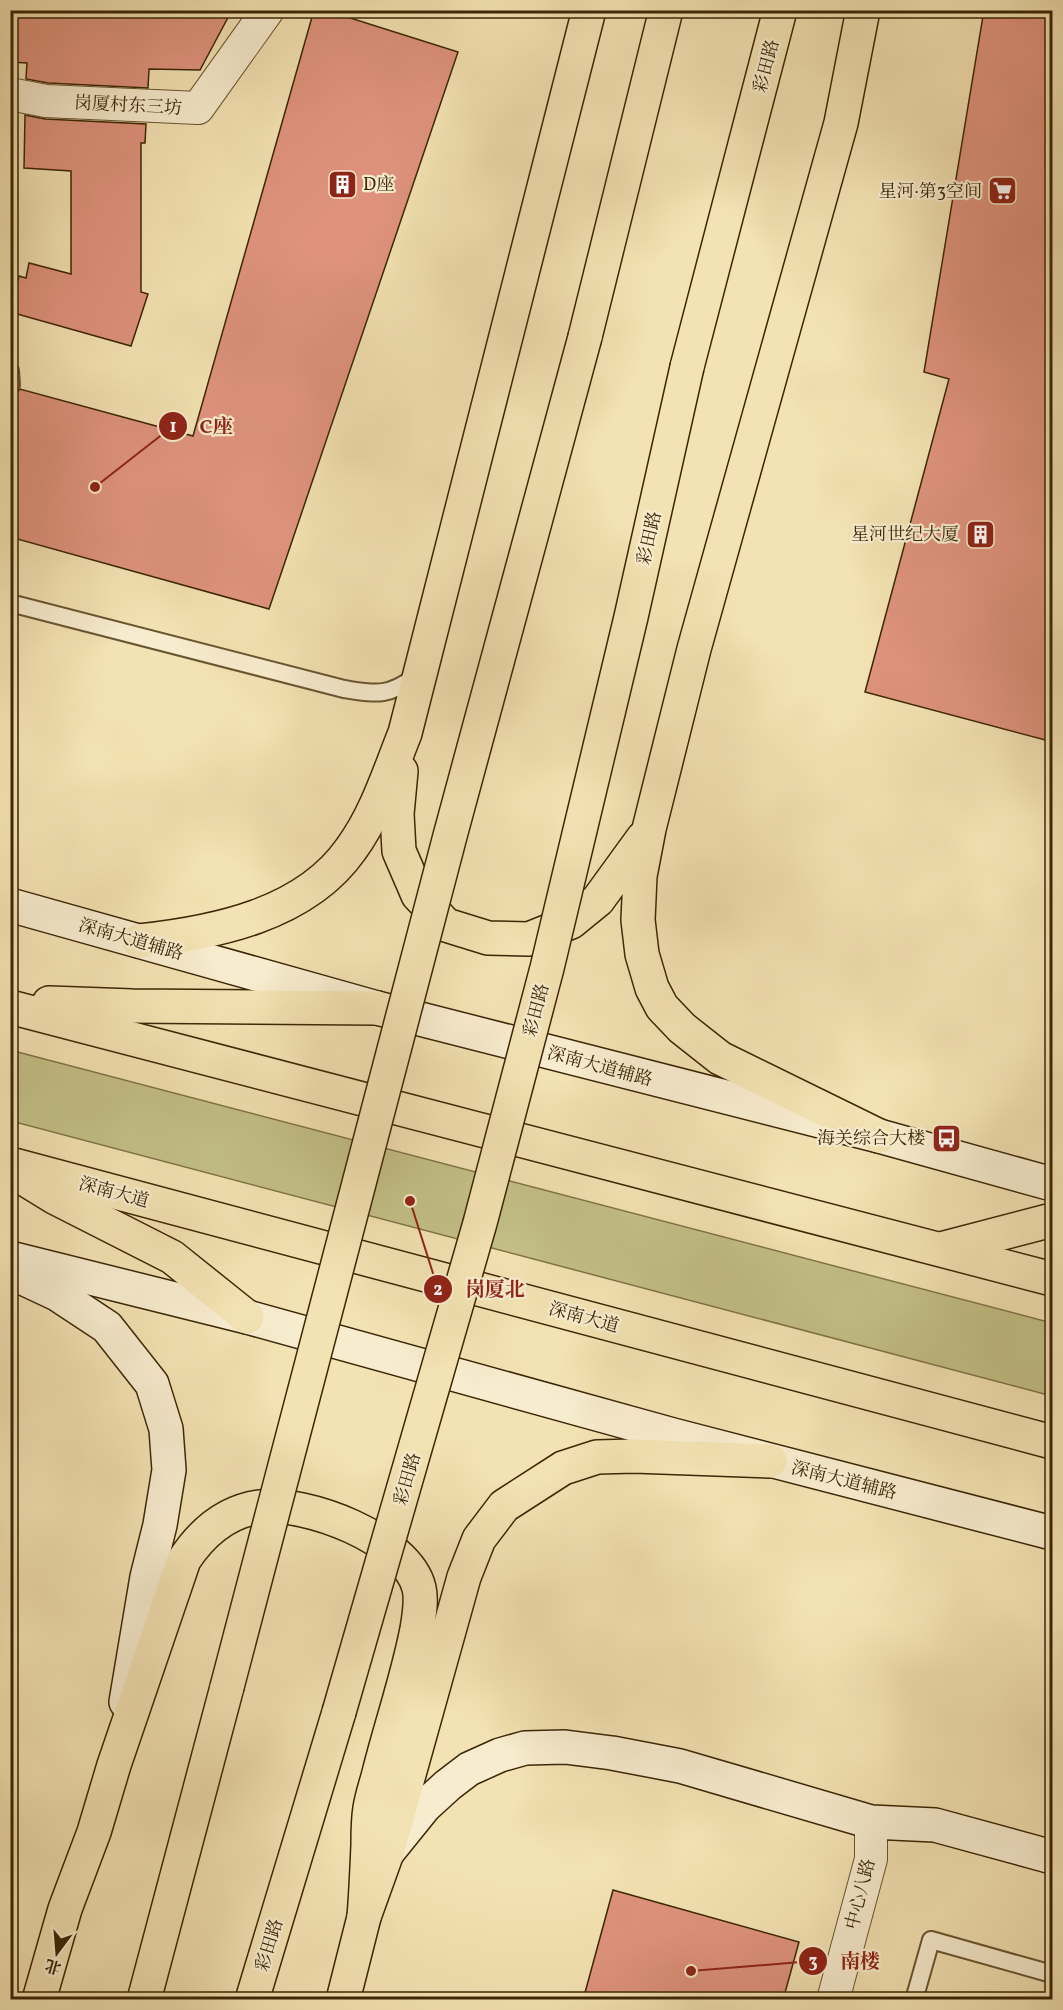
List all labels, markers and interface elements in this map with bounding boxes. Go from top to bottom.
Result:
street label: 彩田路 [748,37,787,96]
street label: 岗厦村东三坊 [73,91,183,122]
building icon: D座 [326,168,358,200]
place label: D座 [363,173,394,198]
supermarket icon: 星河·第3空间 [987,175,1019,207]
place label: 星河·第3空间 [879,180,982,205]
callout: C座 [158,407,245,445]
text: C座 [200,414,232,442]
text: 1 [169,415,177,440]
street label: 彩田路 [632,509,669,567]
building icon: 星河世纪大厦 [964,518,996,550]
place label: 星河世纪大厦 [851,523,959,548]
street label: 深南大道辅路 [75,914,186,967]
street label: 彩田路 [518,981,557,1040]
street label: 深南大道辅路 [544,1041,655,1093]
bus stop icon: 海关综合大楼 [930,1122,962,1154]
place label: 海关综合大楼 [817,1127,925,1152]
street label: 深南大道 [76,1172,152,1215]
callout: 岗厦北 [423,1270,537,1308]
text: 岗厦北 [465,1277,525,1305]
text: 2 [433,1278,443,1303]
street label: 深南大道 [546,1297,622,1340]
street label: 彩田路 [389,1450,428,1509]
street label: 深南大道辅路 [788,1456,899,1507]
street label: 中心八路 [841,1856,882,1932]
street label: 彩田路 [251,1916,290,1975]
north arrow [27,1923,87,1983]
callout: 南楼 [798,1942,892,1980]
text: 南楼 [840,1949,880,1977]
text: 3 [808,1950,818,1975]
text: 北 [43,1953,64,1978]

